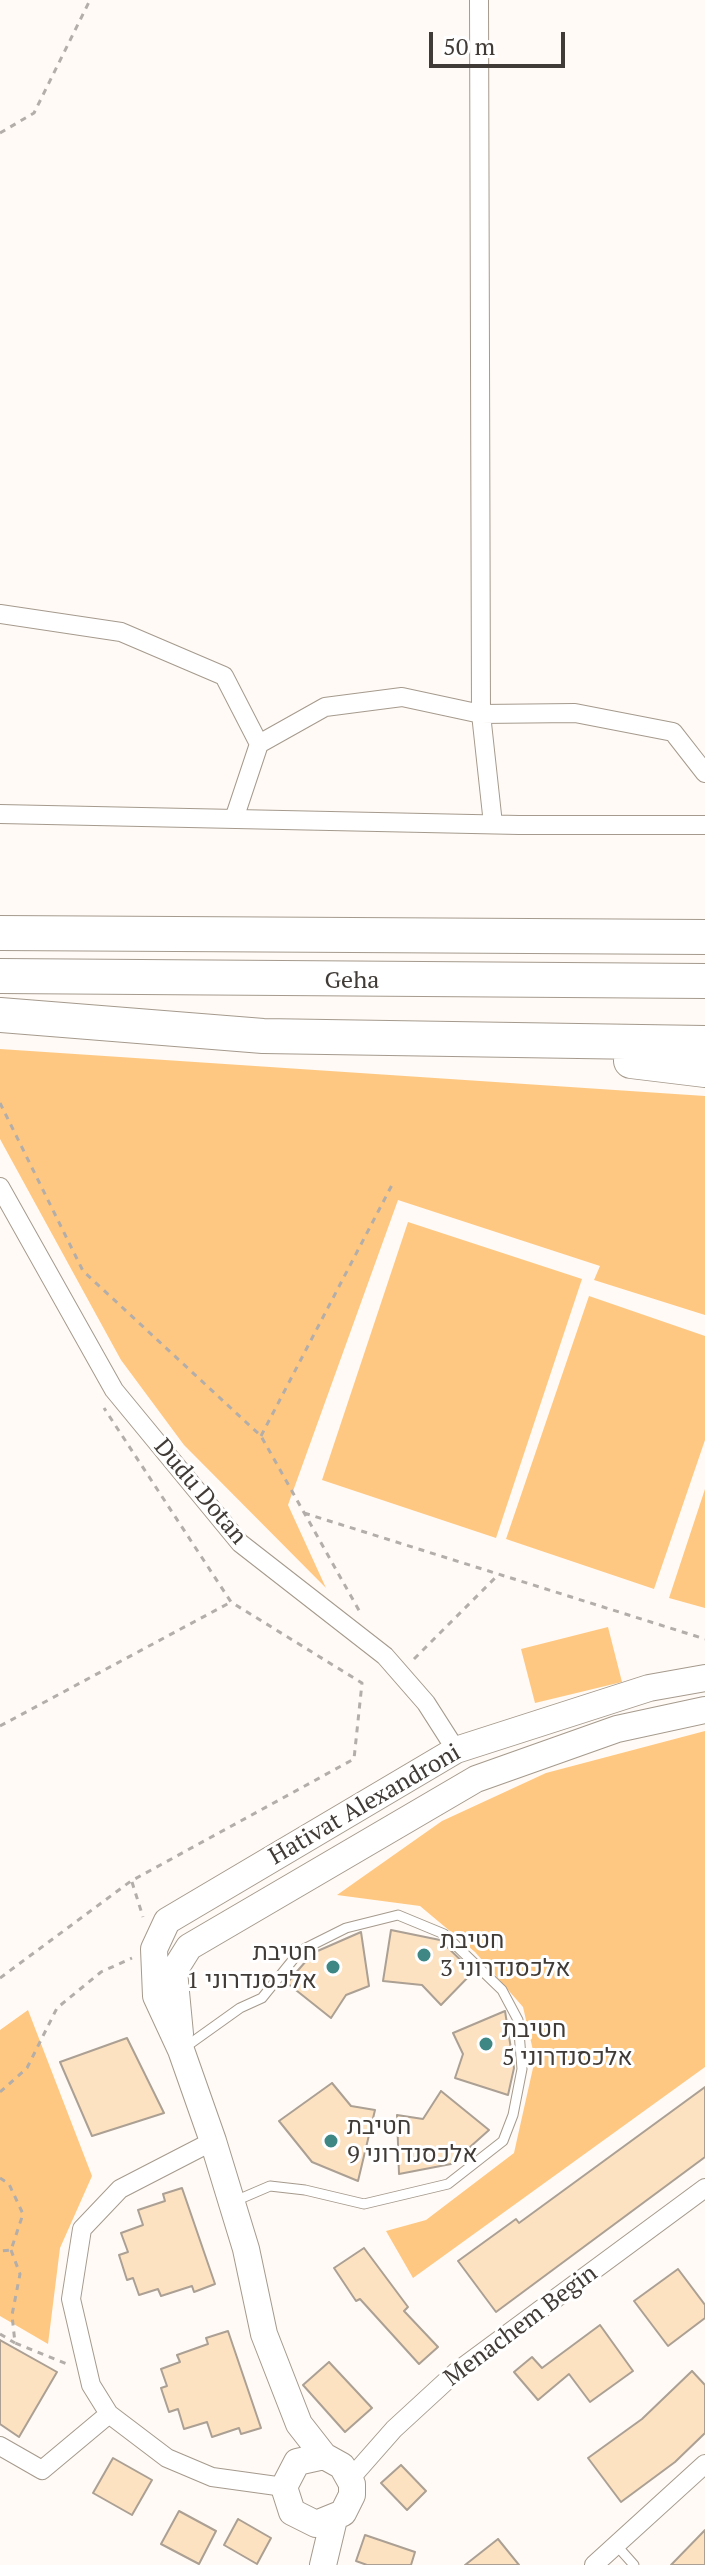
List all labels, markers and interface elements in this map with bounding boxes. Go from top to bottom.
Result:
scale bar [433,16,569,66]
text: 50 m [443,30,495,62]
street label: Geha [325,967,379,995]
street label: Dudu Dotan [148,1433,252,1551]
street label: Hativat Alexandroni [264,1738,466,1872]
place label: חטיבת אלכסנדרוני 3 [440,1927,571,1983]
place label: חטיבת אלכסנדרוני 1 [186,1939,317,1995]
marker: חטיבת אלכסנדרוני 3 [415,1946,433,1964]
marker: חטיבת אלכסנדרוני 1 [324,1958,342,1976]
place label: חטיבת אלכסנדרוני 5 [502,2016,633,2072]
marker: חטיבת אלכסנדרוני 5 [477,2035,495,2053]
place label: חטיבת אלכסנדרוני 9 [347,2113,478,2169]
marker: חטיבת אלכסנדרוני 9 [322,2132,340,2150]
street label: Menachem Begin [439,2259,603,2393]

